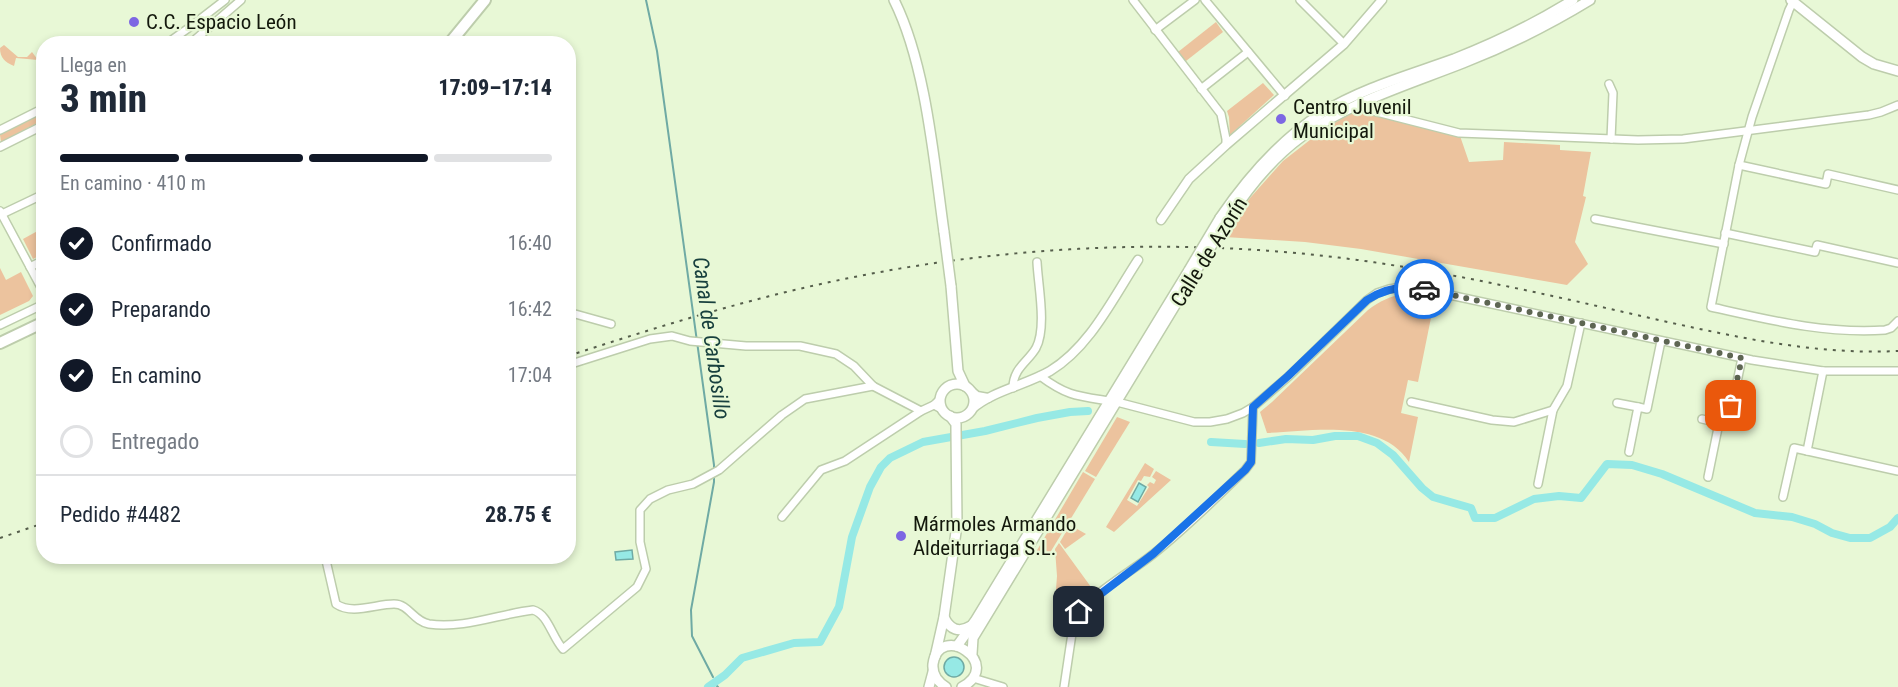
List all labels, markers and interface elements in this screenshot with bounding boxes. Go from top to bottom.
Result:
place label: C.C. Espacio León [146,10,297,34]
marker: C.C. Espacio León [127,15,141,29]
text: Llega en [60,53,127,77]
text: 17:09–17:14 [438,75,552,100]
text: 3 min [60,76,147,122]
place label: Centro Juvenil Municipal [1293,95,1412,143]
marker: Centro Juvenil Municipal [1274,112,1288,126]
text: En camino · 410 m [60,171,206,195]
street label: Calle de Azorín [1166,193,1252,311]
icon: check [60,227,93,260]
text: Confirmado [111,231,212,256]
text: 16:40 [508,231,552,255]
water label: Canal de Carbosillo [688,255,735,421]
courier [1394,259,1454,319]
icon: car [1408,273,1441,306]
icon: check [60,293,93,326]
text: Preparando [111,297,211,322]
text: 16:42 [508,297,552,321]
icon: check [60,359,93,392]
text: En camino [111,363,202,388]
text: 17:04 [508,363,552,387]
pin [1705,380,1756,431]
icon: bag [1714,389,1747,422]
text: Entregado [111,429,199,454]
text: Pedido #4482 [60,502,181,527]
text: 28.75 € [485,502,552,527]
place label: Mármoles Armando Aldeiturriaga S.L. [913,512,1076,560]
marker: Mármoles Armando Aldeiturriaga S.L. [894,529,908,543]
pin [1053,586,1104,637]
icon: home [1062,595,1095,628]

